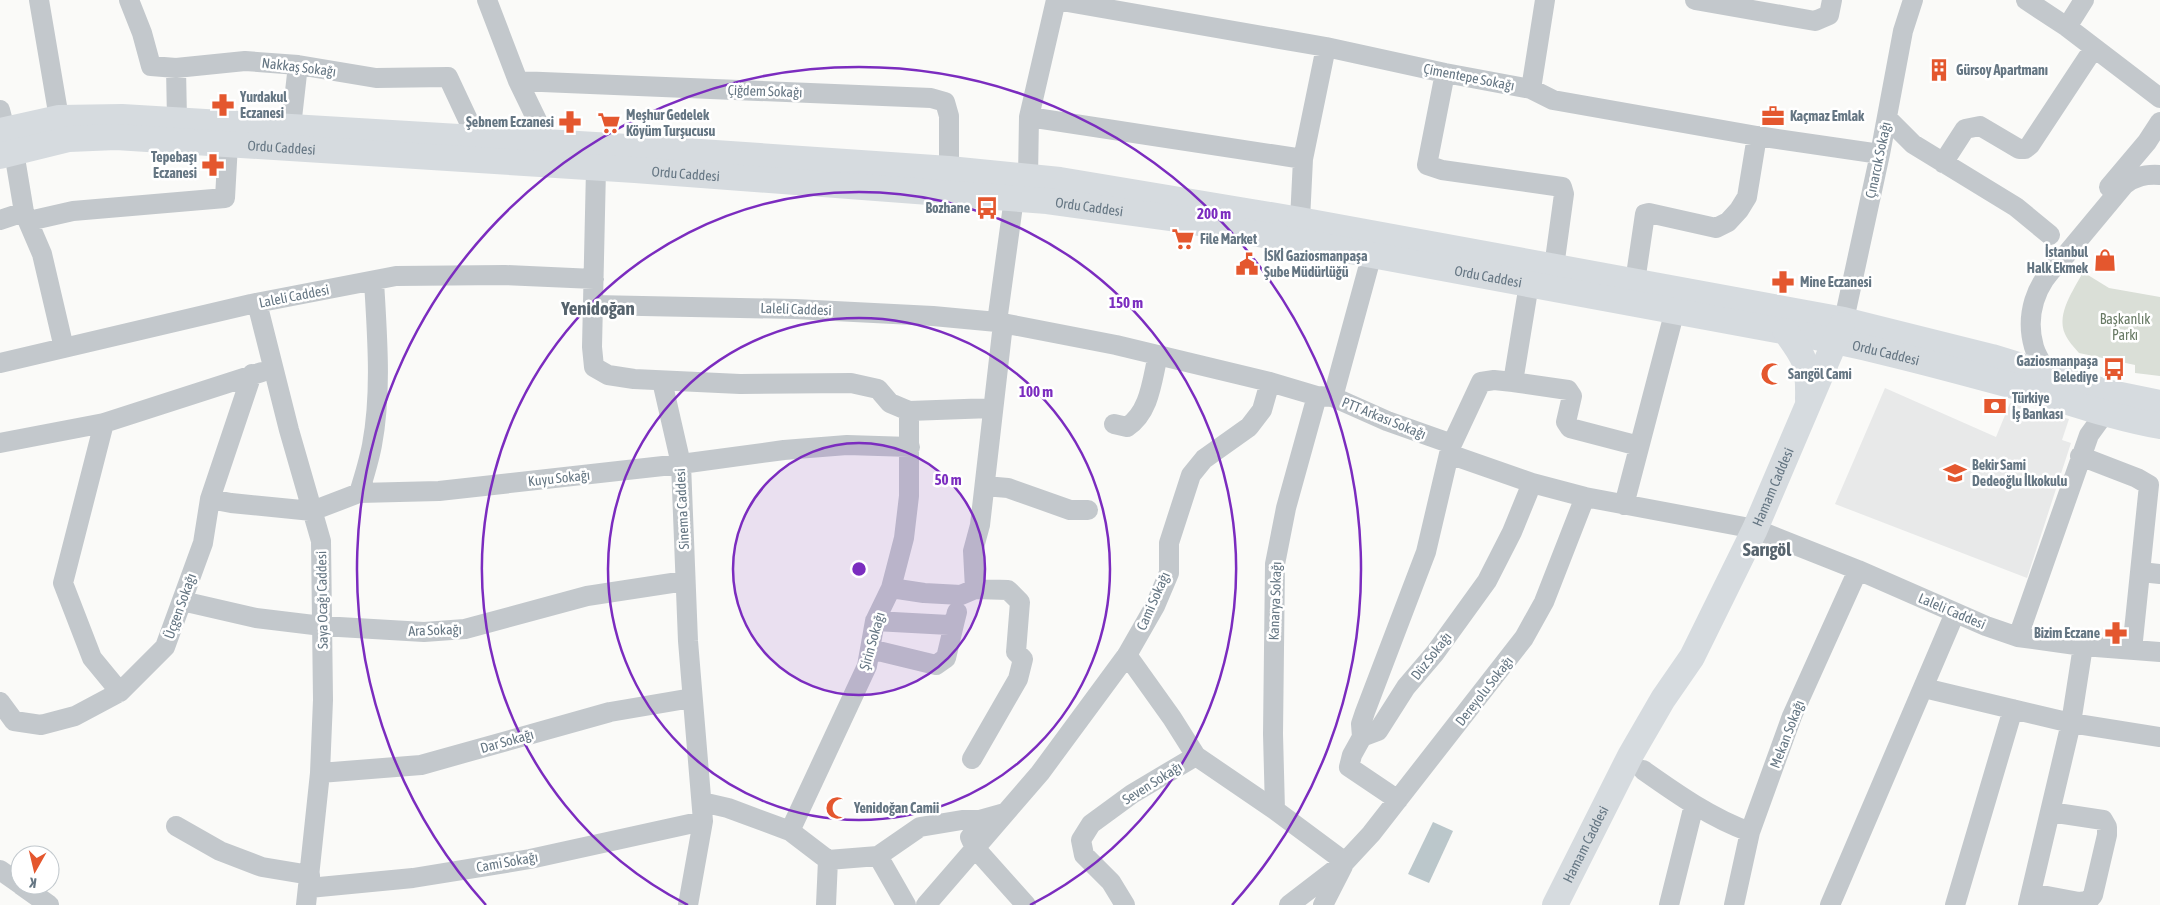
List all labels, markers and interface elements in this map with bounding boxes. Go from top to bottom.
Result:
street label: Nakkaş Sokağı [261,54,337,80]
building icon: Gürsoy Apartmanı [1926,57,1952,83]
street label: Çimentepe Sokağı [1422,60,1516,94]
place label: Gürsoy Apartmanı [1956,62,2048,78]
street label: Çiğdem Sokağı [727,82,803,100]
place label: Yurdakul Eczanesi [239,89,287,121]
pharmacy icon: Yurdakul Eczanesi [210,92,236,118]
office icon: Kaçmaz Emlak [1760,103,1786,129]
place label: Meşhur Gedelek Köyüm Turşucusu [626,107,715,139]
place label: Kaçmaz Emlak [1790,108,1865,124]
pharmacy icon: Şebnem Eczanesi [557,109,583,135]
supermarket icon: Meşhur Gedelek Köyüm Turşucusu [596,110,622,136]
place label: Şebnem Eczanesi [466,114,554,130]
street label: Çınarcık Sokağı [1862,120,1894,200]
street label: Ordu Caddesi [247,137,316,158]
place label: Tepebaşı Eczanesi [151,149,197,181]
pharmacy icon: Tepebaşı Eczanesi [200,152,226,178]
street label: Ordu Caddesi [651,163,720,184]
street label: Ordu Caddesi [1054,194,1124,219]
bus stop icon: Bozhane [974,195,1000,221]
place label: Bozhane [925,200,970,216]
text: 200 m [1197,205,1231,222]
supermarket icon: File Market [1170,226,1196,252]
place label: File Market [1200,231,1257,247]
place label: İstanbul Halk Ekmek [2027,243,2089,276]
place label: İSKİ Gaziosmanpaşa Şube Müdürlüğü [1264,247,1368,280]
shop icon: İstanbul Halk Ekmek [2092,247,2118,273]
public building icon: İSKİ Gaziosmanpaşa Şube Müdürlüğü [1234,251,1260,277]
street label: Ordu Caddesi [1453,262,1523,291]
pharmacy icon: Mine Eczanesi [1770,269,1796,295]
place label: Mine Eczanesi [1800,274,1872,290]
street label: Laleli Caddesi [257,281,331,311]
text: 150 m [1109,294,1143,311]
district label: Yenidoğan [560,297,635,319]
street label: Laleli Caddesi [760,300,832,318]
park label: Başkanlık Parkı [2100,311,2150,343]
street label: Ordu Caddesi [1851,337,1921,369]
place label: Gaziosmanpaşa Belediye [2016,353,2098,385]
bus stop icon: Gaziosmanpaşa Belediye [2101,356,2127,382]
mosque icon: Sarıgöl Cami [1759,361,1785,387]
place label: Sarıgöl Cami [1788,366,1852,382]
text: 100 m [1019,383,1053,400]
place label: Türkiye İş Bankası [2012,390,2063,422]
bank icon: Türkiye İş Bankası [1982,393,2008,419]
street label: PTT Arkası Sokağı [1340,394,1428,442]
street label: Hamam Caddesi [1749,445,1797,529]
place label: Bekir Sami Dedeoğlu İlkokulu [1972,457,2067,489]
school or university icon: Bekir Sami Dedeoğlu İlkokulu [1942,460,1968,486]
street label: Kuyu Sokağı [527,467,591,489]
street label: Sinema Caddesi [672,468,692,550]
text: 50 m [935,471,962,488]
district label: Sarıgöl [1743,538,1792,560]
street label: Saya Ocağı Caddesi [313,551,331,649]
centre of rings [850,560,868,578]
street label: Kanarya Sokağı [1266,561,1284,641]
street label: Cami Sokağı [1133,569,1173,633]
street label: Üçgen Sokağı [161,571,199,641]
street label: Laleli Caddesi [1916,590,1988,632]
street label: Şirin Sokağı [856,610,888,672]
pharmacy icon: Bizim Eczane [2103,620,2129,646]
street label: Ara Sokağı [408,621,462,639]
place label: Bizim Eczane [2034,625,2100,641]
street label: Düz Sokağı [1407,629,1455,683]
street label: Dereyolu Sokağı [1452,653,1516,729]
street label: Mekan Sokağı [1767,698,1807,770]
street label: Dar Sokağı [478,726,536,756]
street label: Seven Sokağı [1119,758,1185,808]
mosque icon: Yenidoğan Camii [824,795,850,821]
place label: Yenidoğan Camii [853,800,939,816]
street label: Hamam Caddesi [1560,803,1612,885]
north arrow [10,845,60,895]
street label: Cami Sokağı [475,849,539,875]
text: K [29,874,38,891]

